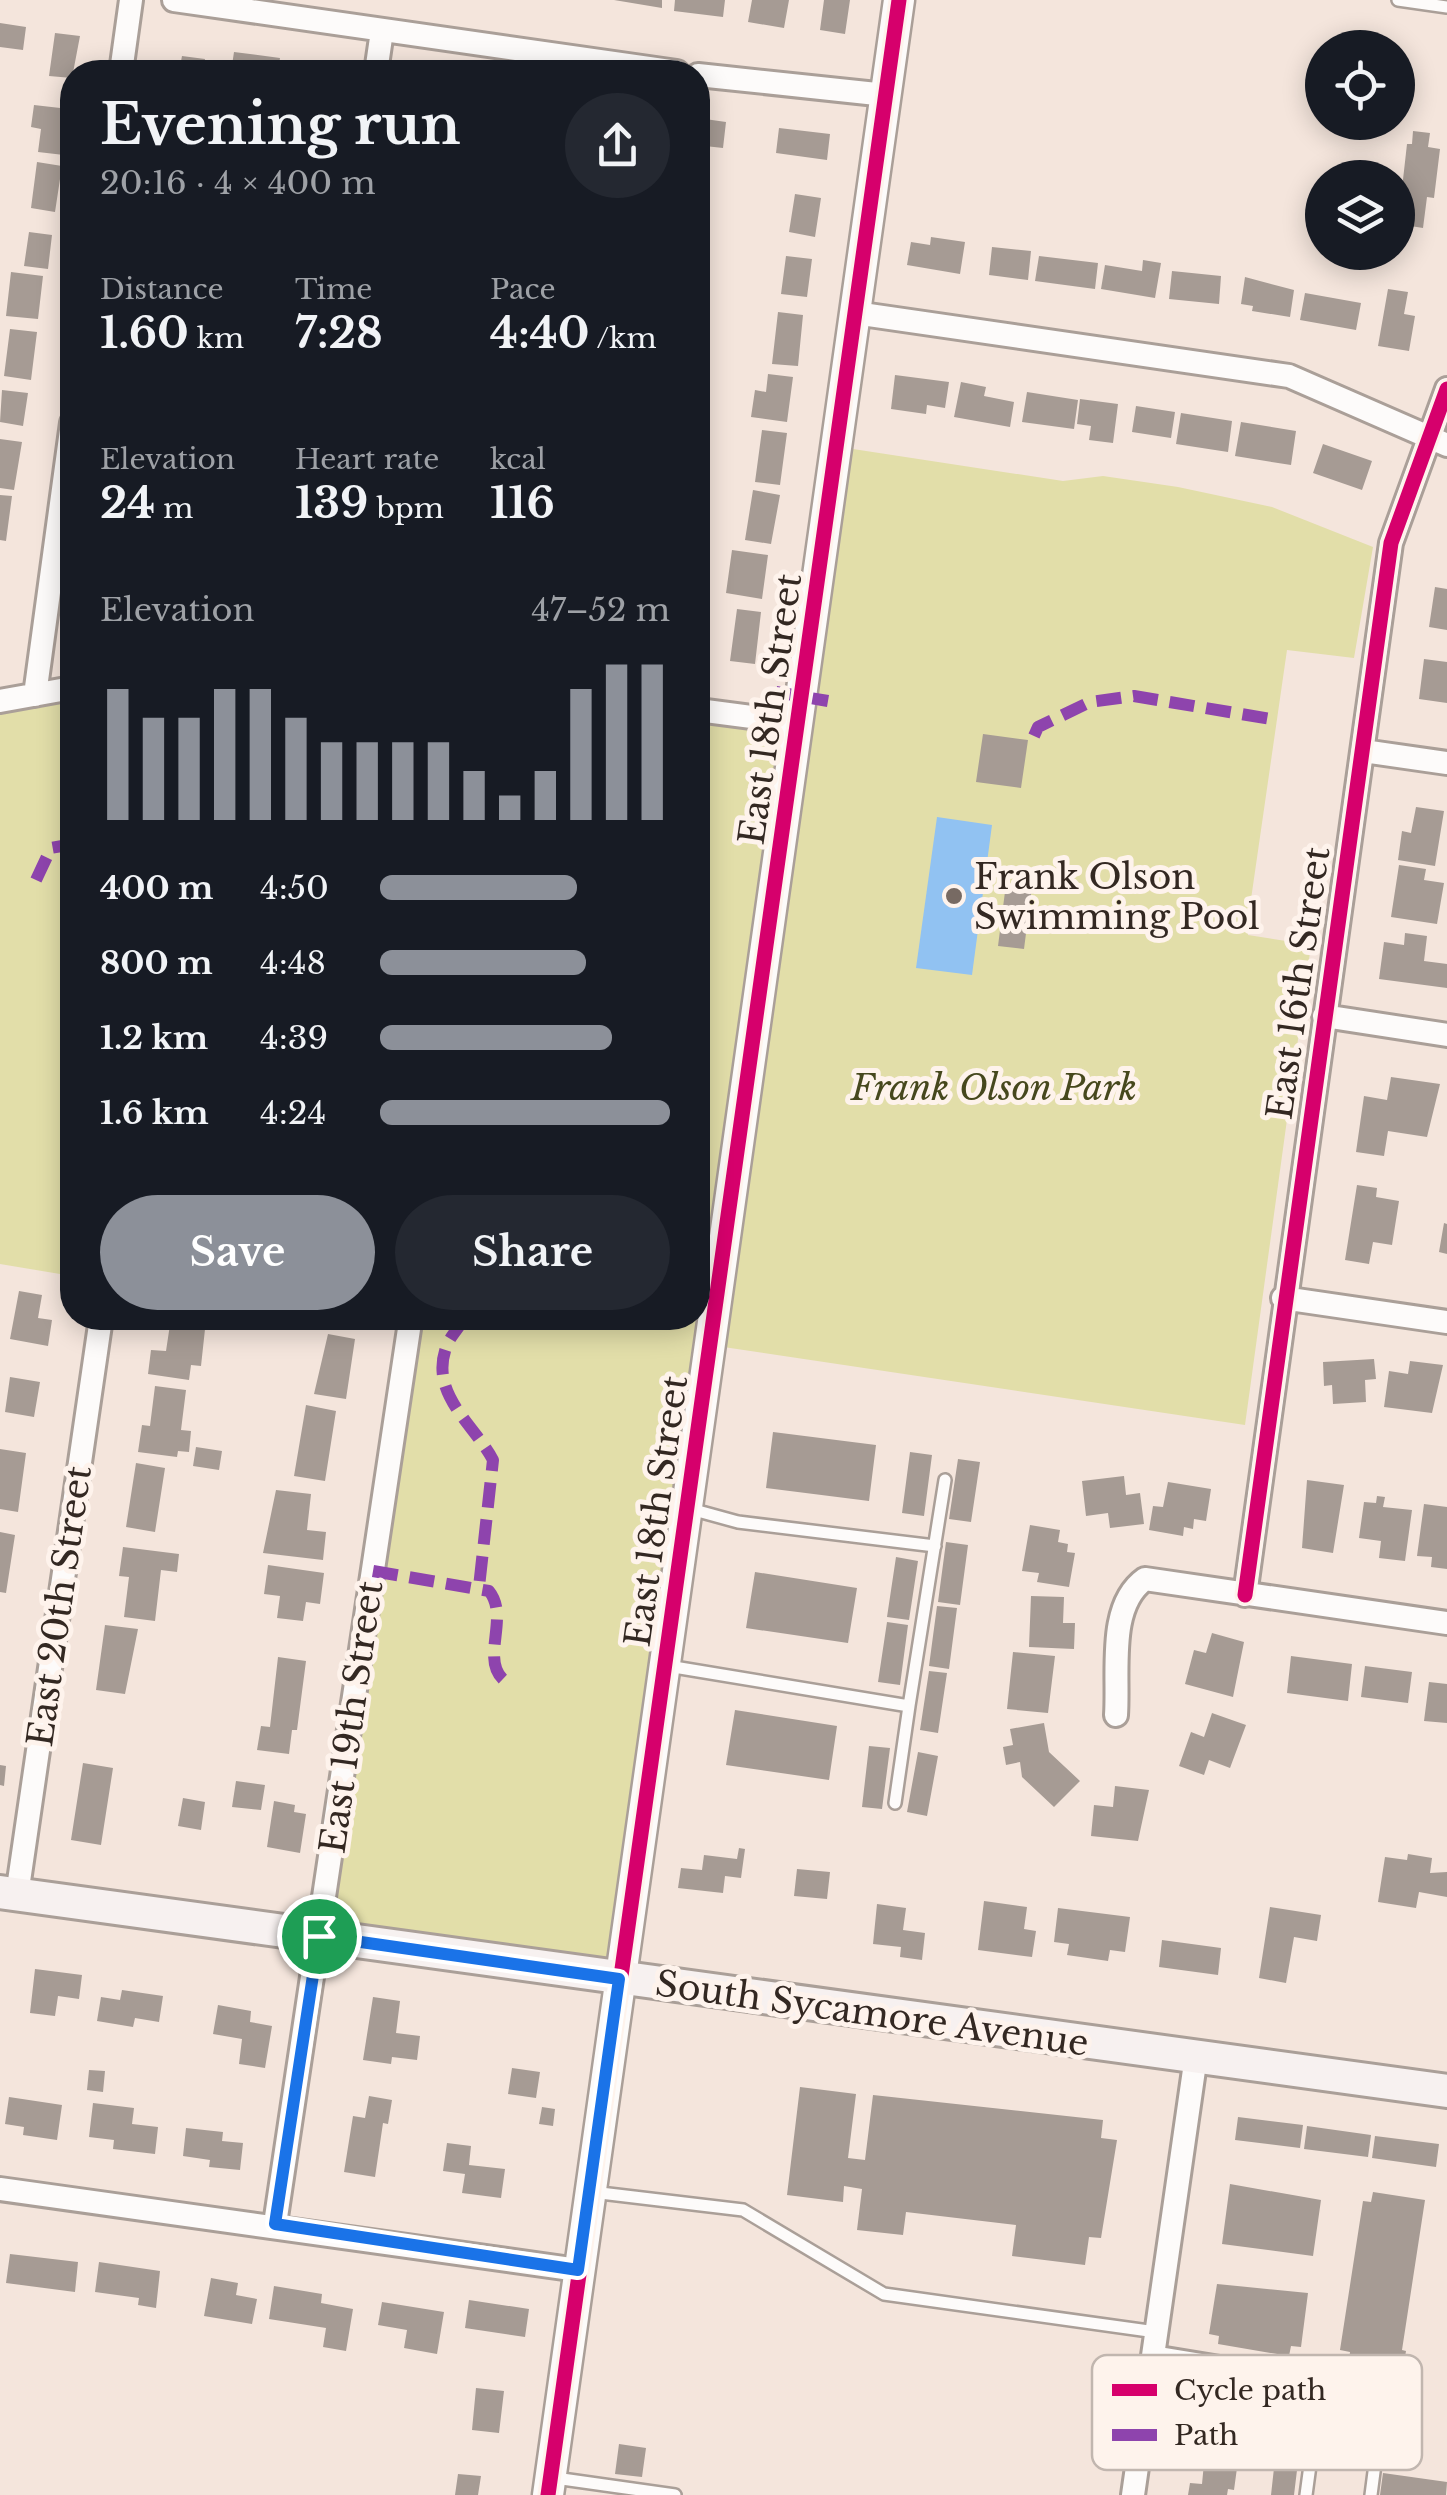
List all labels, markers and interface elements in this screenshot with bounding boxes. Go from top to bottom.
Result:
map controls [1305,30,1415,270]
button: locate [1305,30,1415,140]
text: Evening run [100,91,460,159]
button: share [565,93,670,198]
button: layers [1305,160,1415,270]
text: 20:16 · 4 × 400 m [100,163,376,203]
text: Distance [100,272,223,307]
text: Time [295,272,372,307]
text: Pace [490,272,555,307]
text: 1.60 [100,307,189,359]
text: 7:28 [295,307,383,359]
text: 4:40 [490,307,589,359]
text: km [189,321,244,356]
text: /km [589,321,657,356]
text: Elevation [100,442,235,477]
text: Heart rate [295,442,439,477]
text: kcal [490,442,546,477]
text: 24 [100,477,155,529]
text: 139 [295,477,368,529]
text: 116 [490,477,555,529]
text: m [155,491,193,526]
text: bpm [368,491,444,526]
street label: East 18th Street [730,571,810,847]
text: Elevation [100,590,254,630]
text: 47–52 m [531,590,670,630]
street label: East 16th Street [1258,844,1338,1122]
place label: Frank Olson Swimming Pool [974,855,1260,938]
text: 400 m [100,868,213,908]
text: 4:50 [260,868,329,908]
marker: Frank Olson Swimming Pool [943,885,965,907]
text: 800 m [100,943,213,983]
text: 4:48 [260,943,326,983]
text: 1.2 km [100,1018,208,1058]
text: 4:39 [260,1018,328,1058]
park label: Frank Olson Park [850,1066,1137,1109]
text: 1.6 km [100,1093,209,1133]
text: 4:24 [260,1093,326,1133]
button: Save [100,1195,375,1310]
button: Share [395,1195,670,1310]
street label: East 18th Street [616,1373,696,1649]
street label: East 20th Street [18,1463,100,1749]
street label: East 19th Street [311,1578,391,1856]
pin [277,1894,362,1979]
icon: arrive [292,1909,347,1964]
street label: South Sycamore Avenue [653,1961,1091,2065]
legend [1092,2355,1422,2470]
text: Cycle path [1174,2373,1326,2408]
text: Path [1174,2418,1238,2453]

